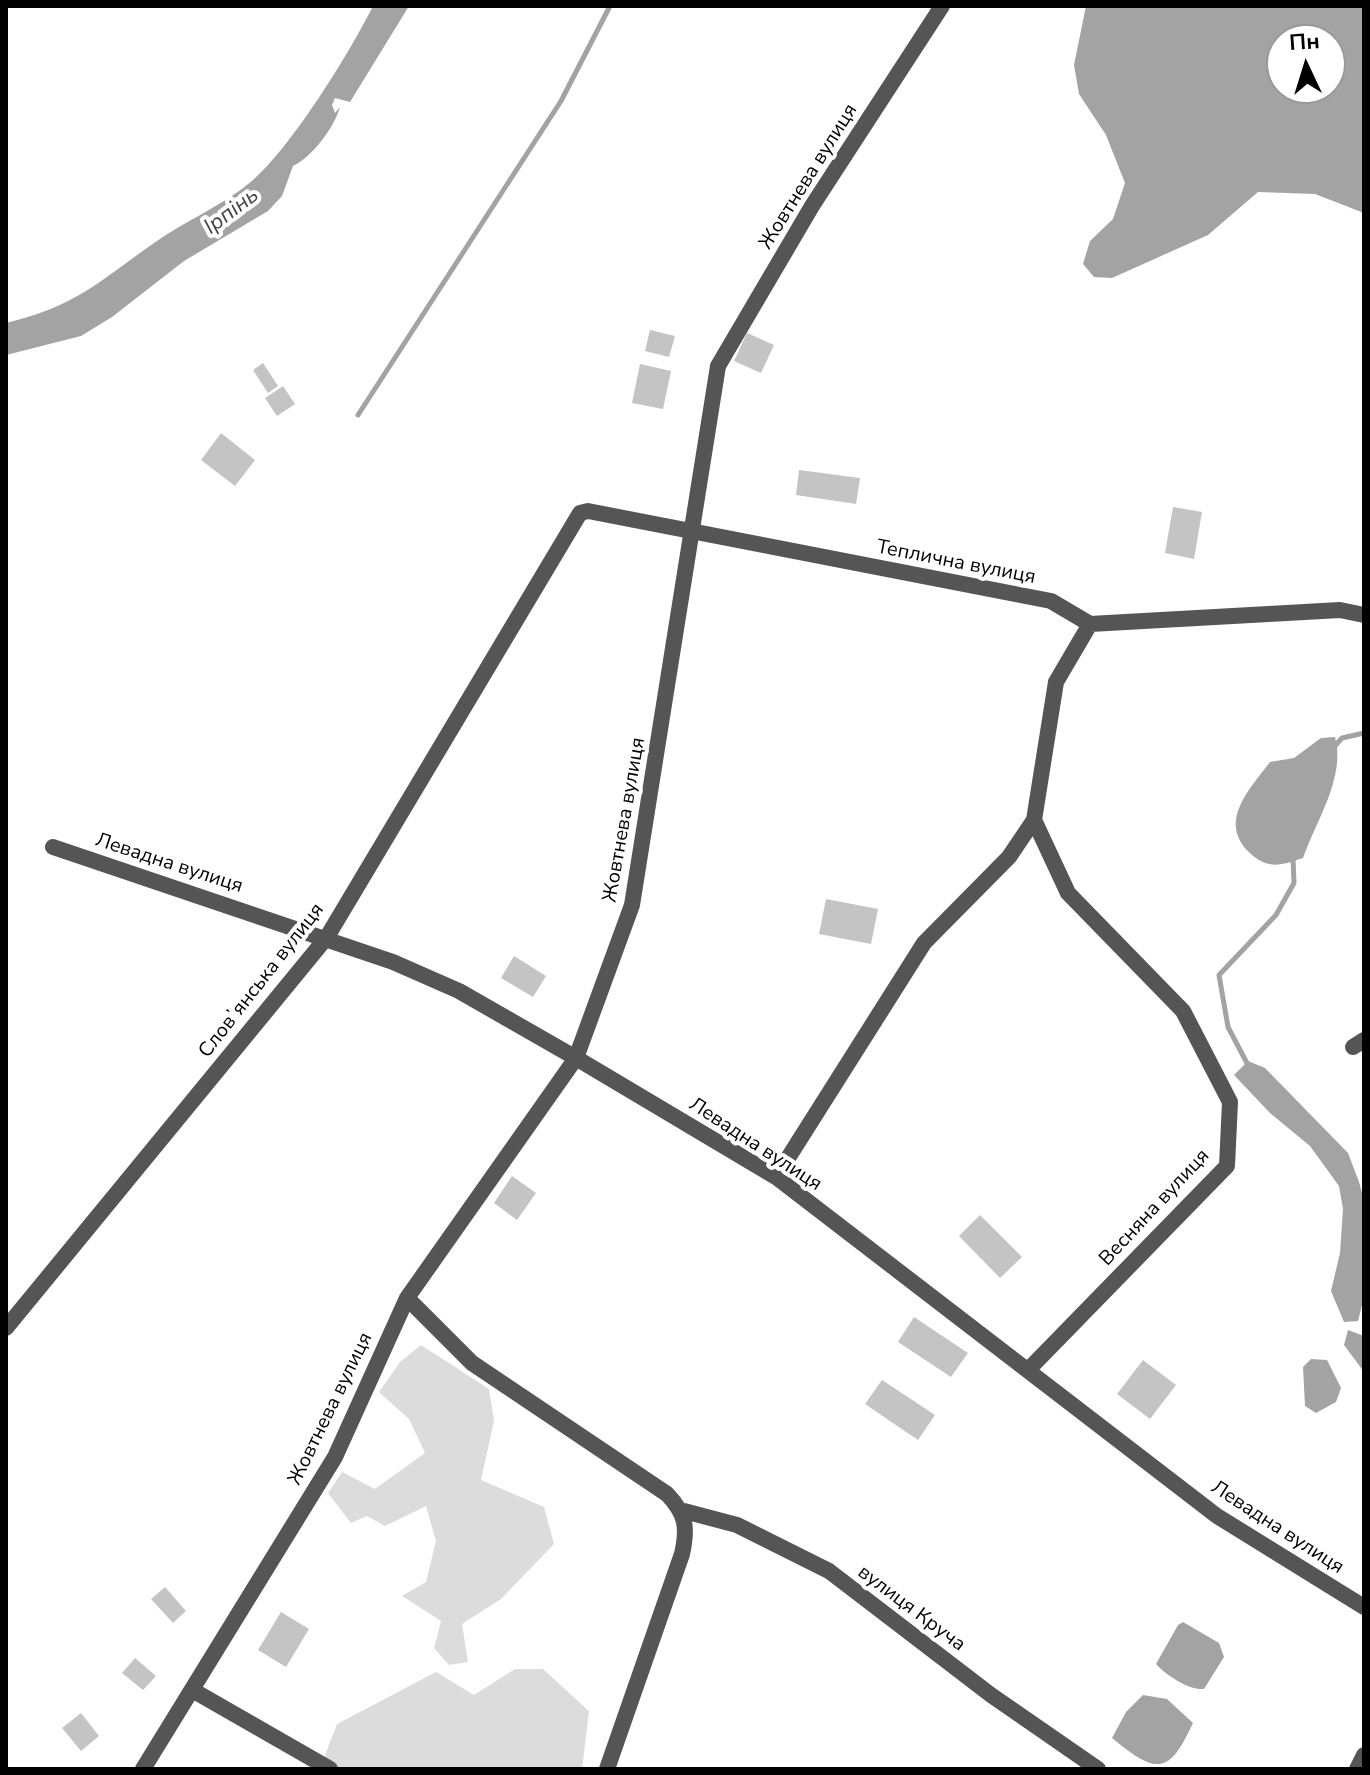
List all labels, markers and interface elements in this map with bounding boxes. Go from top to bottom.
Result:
north arrow [1266,24,1346,104]
text: Пн [1288,26,1321,58]
street label: Жовтнева вулиця [755,100,863,254]
water label: Ірпінь [199,183,265,241]
street label: Теплична вулиця [874,536,1038,590]
street label: Жовтнева вулиця [599,736,651,904]
street label: Левадна вулиця [92,829,246,899]
street label: Словʼянська вулиця [194,899,330,1063]
street label: Левадна вулиця [684,1093,826,1197]
street label: Весняна вулиця [1095,1145,1215,1271]
street label: Жовтнева вулиця [284,1329,378,1489]
street label: Левадна вулиця [1206,1476,1348,1580]
street label: вулиця Круча [852,1561,970,1657]

